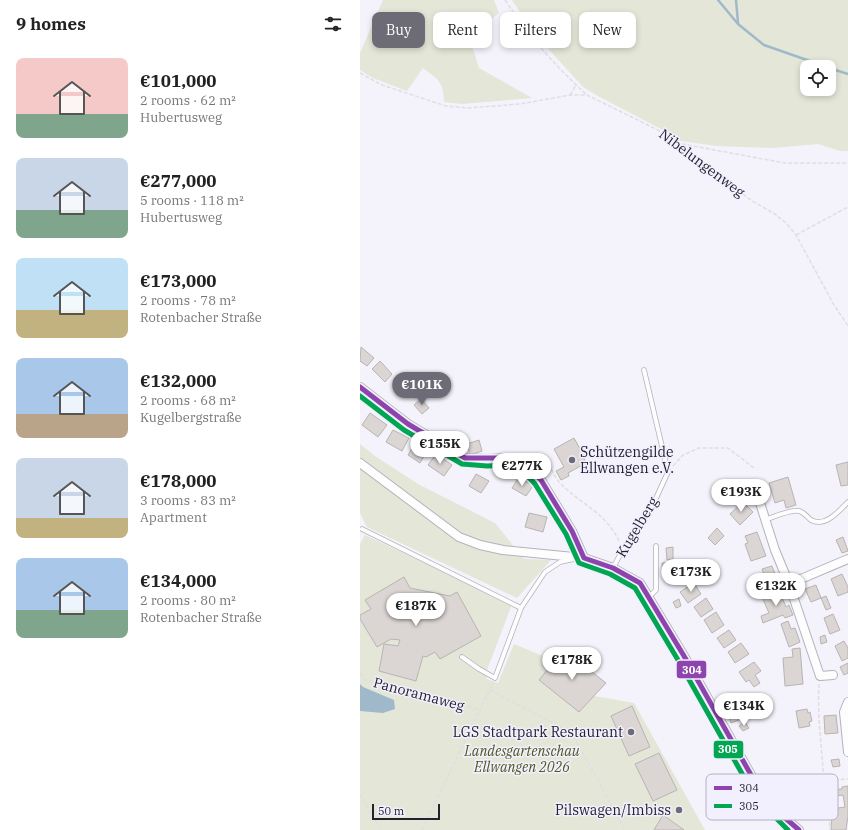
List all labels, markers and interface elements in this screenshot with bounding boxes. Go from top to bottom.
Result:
chip: Buy [372,12,425,48]
chip: Rent [433,12,492,48]
chip: Filters [500,12,571,48]
chip: New [579,12,636,48]
text: 9 homes [16,13,86,35]
icon: filters [322,13,344,35]
map controls [800,60,836,96]
button: locate [800,60,836,96]
text: €101,000 [140,70,217,92]
icon: home [48,74,96,122]
text: 2 rooms · 62 m² [140,92,236,109]
text: Hubertusweg [140,109,222,126]
street label: Nibelungenweg [656,125,749,201]
text: €277,000 [140,170,217,192]
icon: home [48,174,96,222]
text: 5 rooms · 118 m² [140,192,244,209]
text: Hubertusweg [140,209,222,226]
text: €173,000 [140,270,217,292]
icon: home [48,274,96,322]
text: 2 rooms · 78 m² [140,292,236,309]
text: Rotenbacher Straße [140,309,262,326]
text: €132,000 [140,370,217,392]
pin: €101K [394,372,450,406]
icon: home [48,374,96,422]
text: €101K [401,376,443,393]
text: 2 rooms · 68 m² [140,392,236,409]
text: Kugelbergstraße [140,409,241,426]
pin: €155K [412,431,468,465]
text: €155K [419,435,461,452]
place label: Schützengilde Ellwangen e.V. [580,443,674,477]
pin: €277K [494,453,550,487]
marker: Schützengilde Ellwangen e.V. [567,455,577,465]
text: €277K [501,457,543,474]
text: €178,000 [140,470,217,492]
icon: home [48,474,96,522]
pin: €193K [713,479,769,513]
text: €193K [720,483,762,500]
text: 3 rooms · 83 m² [140,492,236,509]
street label: Kugelberg [612,493,662,560]
text: Apartment [140,509,207,526]
pin: €173K [663,559,719,593]
text: €173K [670,563,712,580]
text: €134,000 [140,570,217,592]
pin: €132K [748,573,804,607]
icon: home [48,574,96,622]
text: €132K [755,577,797,594]
text: 2 rooms · 80 m² [140,592,236,609]
pin: €187K [388,593,444,627]
text: €187K [395,597,437,614]
text: Rotenbacher Straße [140,609,262,626]
pin: €178K [544,647,600,681]
text: €178K [551,651,593,668]
line badge: 304 [676,660,707,679]
text: 304 [682,663,702,677]
street label: Panoramaweg [371,673,467,715]
pin: €134K [716,693,772,727]
text: €134K [723,697,765,714]
place label: LGS Stadtpark Restaurant [453,723,623,741]
marker: LGS Stadtpark Restaurant [626,727,636,737]
line badge: 305 [713,740,744,759]
park label: Landesgartenschau Ellwangen 2026 [463,742,580,776]
text: 305 [718,742,738,756]
legend [706,774,838,820]
text: 304 [739,781,759,795]
text: 305 [739,799,759,813]
place label: Pilswagen/Imbiss [555,801,671,819]
scale bar [372,802,440,821]
text: 50 m [378,804,404,818]
marker: Pilswagen/Imbiss [674,805,684,815]

